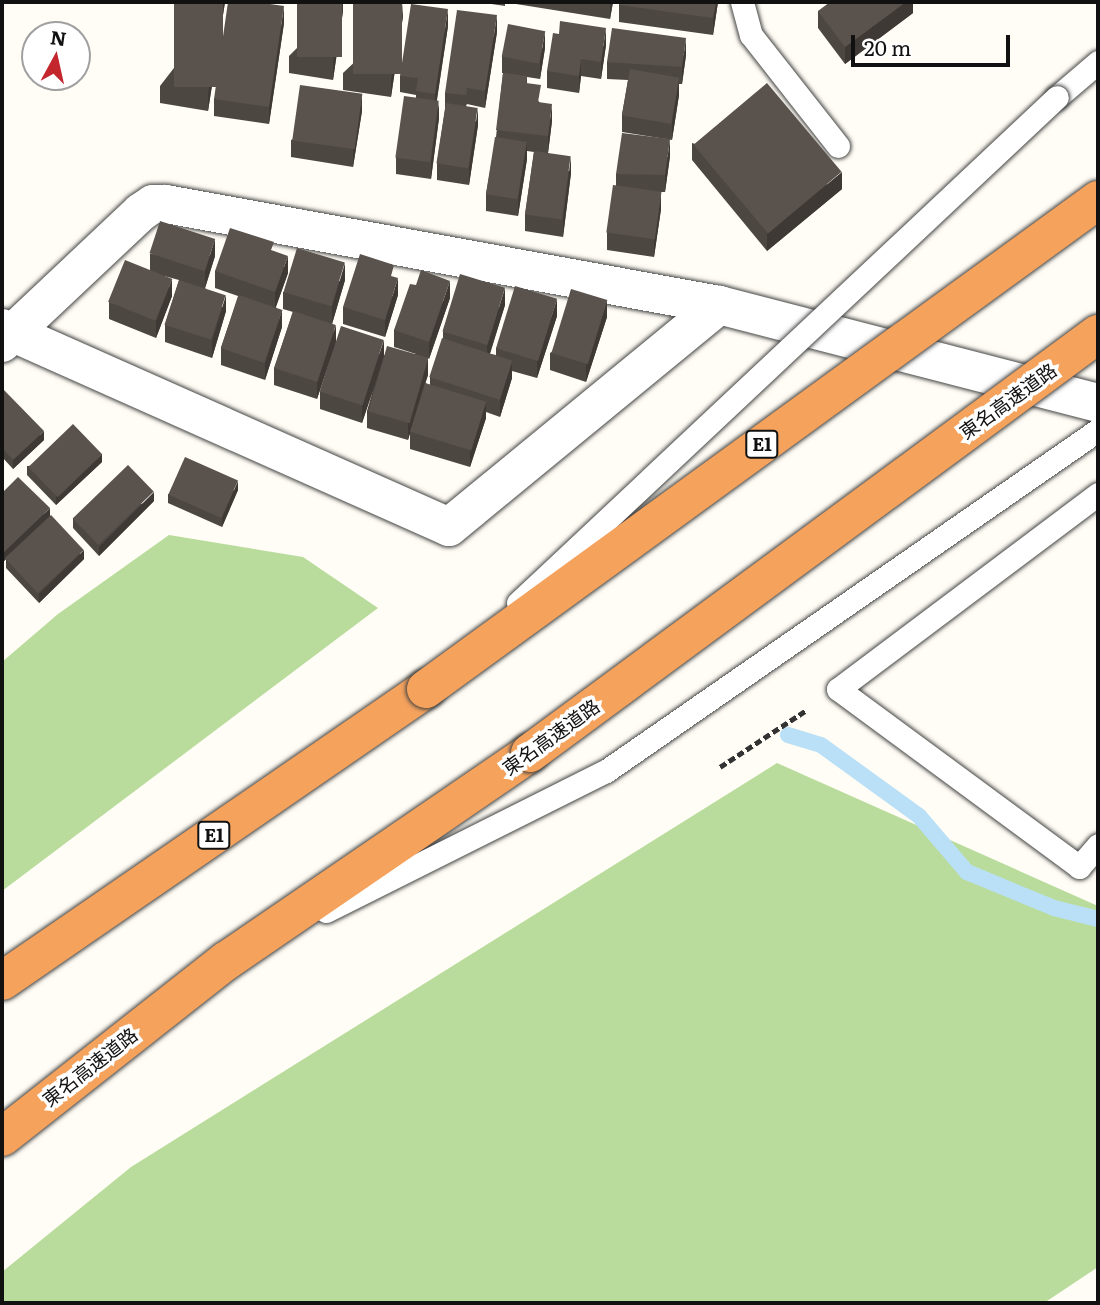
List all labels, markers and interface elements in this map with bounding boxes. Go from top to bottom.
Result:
north arrow [21,21,91,91]
scale bar [855,21,1014,65]
text: N [49,22,68,52]
text: 20 m [864,31,911,62]
street label: 東名高速道路 [955,358,1061,444]
road number: E1 [744,430,780,458]
street label: 東名高速道路 [498,694,604,780]
road number: E1 [196,820,232,850]
street label: 東名高速道路 [38,1023,142,1111]

